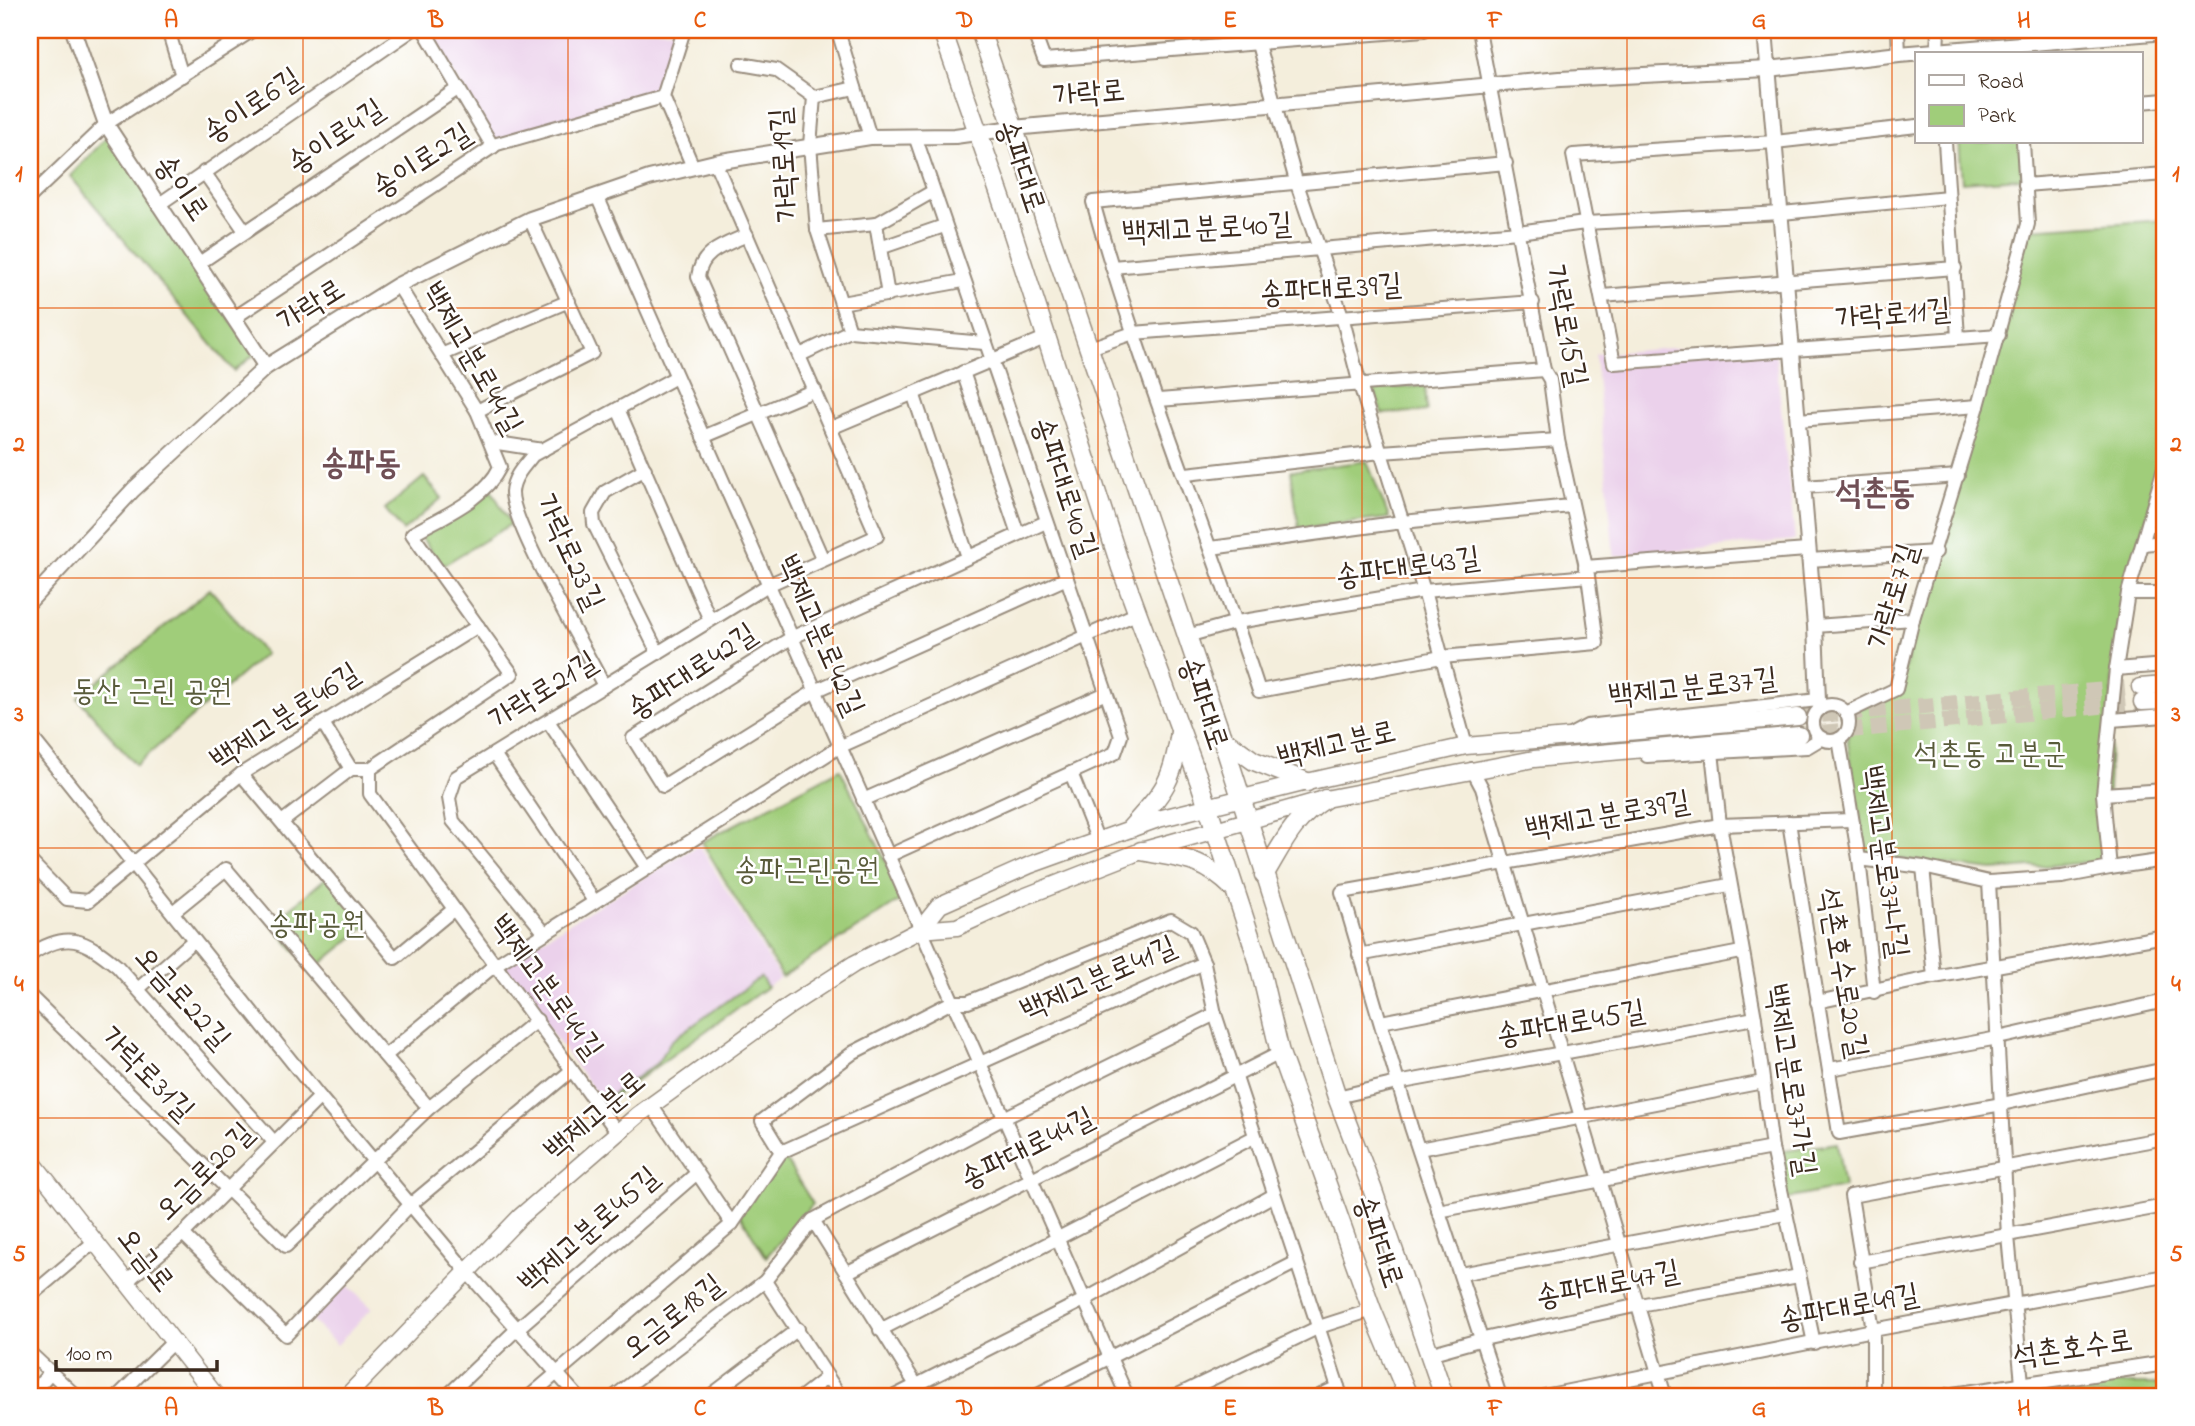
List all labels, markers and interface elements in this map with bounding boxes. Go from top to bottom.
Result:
text: A [164,5,178,38]
text: B [427,5,444,38]
text: C [694,5,707,38]
text: D [956,5,973,38]
text: E [1223,5,1237,38]
text: F [1487,5,1503,38]
text: G [1752,5,1766,38]
text: H [2017,5,2031,38]
legend [1915,52,2142,144]
street label: 송이로6길 [195,58,311,156]
text: Road [1978,68,2024,98]
street label: 가락로 [1051,70,1127,120]
street label: 송이로4길 [280,89,394,187]
text: Park [1978,102,2017,132]
street label: 가락로19길 [760,106,812,224]
street label: 송이로2길 [364,113,482,211]
street label: 송파대로 [982,114,1056,220]
street label: 송이로 [142,147,218,231]
text: 1 [15,159,23,192]
text: 1 [2172,159,2180,192]
street label: 백제고분로40길 [1121,204,1293,256]
street label: 가락로15길 [1531,261,1597,391]
street label: 송파대로39길 [1259,264,1403,318]
street label: 가락로 [270,269,354,345]
street label: 백제고분로44길 [410,275,532,443]
street label: 가락로11길 [1833,289,1953,343]
street label: 송파대로40길 [1018,412,1108,564]
text: 2 [12,429,25,462]
text: 2 [2169,429,2182,462]
district label: 송파동 [321,441,401,489]
district label: 석촌동 [1835,471,1915,519]
street label: 가락로23길 [522,488,614,618]
street label: 송파대로43길 [1333,537,1483,601]
street label: 가락로7길 [1858,538,1932,656]
street label: 백제고분로42길 [764,548,874,724]
street label: 송파대로42길 [619,613,767,733]
street label: 가락로21길 [481,641,607,743]
street label: 송파대로 [1165,651,1239,757]
street label: 백제고분로46길 [203,653,369,783]
street label: 백제고분로37길 [1606,658,1780,720]
park label: 동산 근린 공원 [72,671,232,715]
text: 3 [13,699,24,732]
text: 3 [2170,699,2181,732]
street label: 백제고분로 [1273,711,1401,781]
park label: 석촌동 고분군 [1914,734,2066,778]
street label: 백제고분로37나길 [1848,763,1918,961]
street label: 백제고분로39길 [1522,781,1694,853]
park label: 송파근린공원 [735,850,879,894]
street label: 석촌호수로20길 [1804,884,1878,1062]
park label: 송파공원 [269,904,365,948]
street label: 백제고분로44길 [477,906,613,1070]
street label: 백제고분로41길 [1014,926,1184,1034]
street label: 오금로22길 [122,937,240,1061]
text: 4 [14,969,24,1002]
text: 4 [2171,969,2181,1002]
street label: 백제고분로37가길 [1752,981,1826,1179]
street label: 송파대로45길 [1493,990,1649,1060]
street label: 가락로31길 [89,1018,203,1132]
street label: 백제고분로 [536,1061,656,1173]
street label: 송파대로44길 [953,1097,1103,1203]
street label: 오금로20길 [146,1113,266,1233]
street label: 백제고분로45길 [510,1157,670,1305]
street label: 송파대로 [1340,1189,1414,1295]
street label: 오금로 [104,1219,184,1303]
text: 5 [12,1239,26,1272]
text: 5 [2169,1239,2183,1272]
street label: 송파대로47길 [1532,1251,1684,1321]
street label: 오금로18길 [614,1265,734,1371]
street label: 송파대로49길 [1775,1274,1923,1344]
street label: 석촌호수로 [2010,1320,2136,1380]
scale bar [56,1328,217,1372]
text: 100 m [66,1340,112,1370]
text: A [164,1393,178,1426]
text: B [427,1393,444,1426]
text: C [694,1393,707,1426]
text: D [956,1393,973,1426]
text: E [1223,1393,1237,1426]
text: F [1487,1393,1503,1426]
text: G [1752,1393,1766,1426]
text: H [2017,1393,2031,1426]

